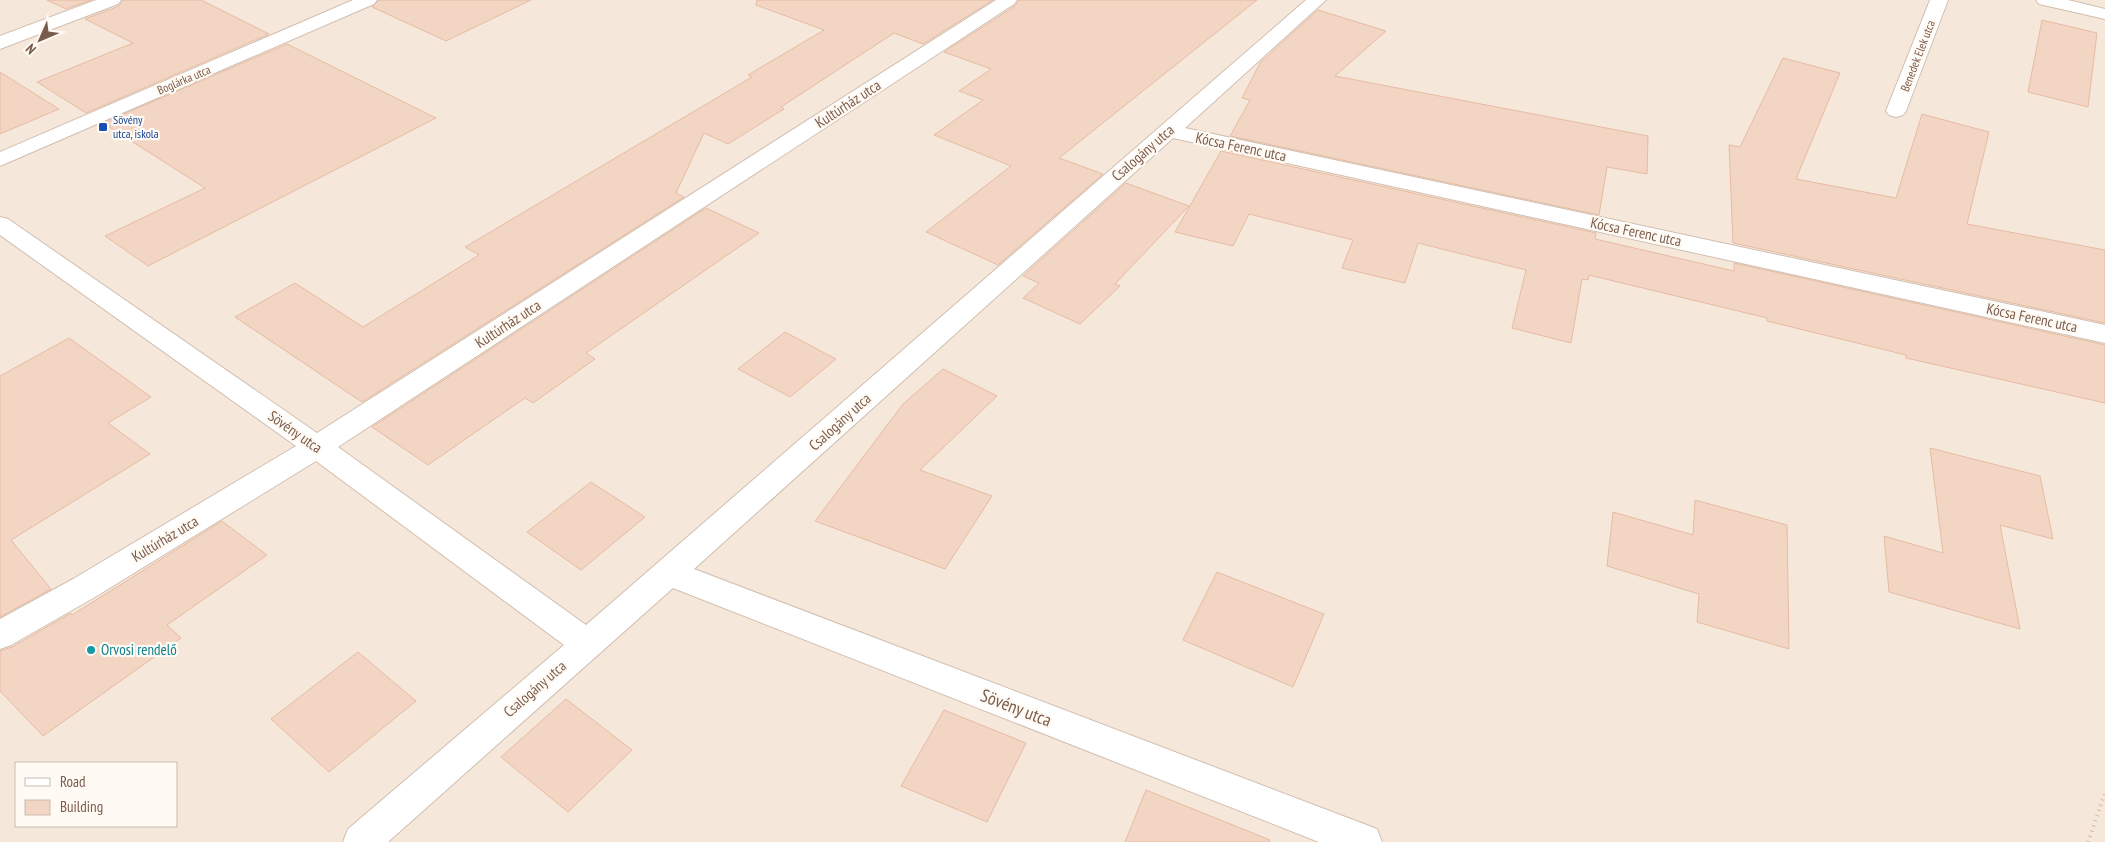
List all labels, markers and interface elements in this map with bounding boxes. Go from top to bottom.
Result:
north arrow [15,15,65,65]
street label: Benedek Elek utca [1897,18,1938,94]
text: N [22,40,40,58]
street label: Boglárka utca [155,62,213,97]
street label: Kultúrház utca [811,75,884,132]
place label: Sövény utca, iskola [113,112,159,141]
street label: Csalogány utca [1107,120,1178,185]
marker: Sövény utca, iskola [97,121,109,133]
street label: Kócsa Ferenc utca [1194,128,1288,165]
street label: Kócsa Ferenc utca [1589,213,1683,250]
street label: Kultúrház utca [471,295,544,352]
street label: Kócsa Ferenc utca [1985,299,2079,336]
street label: Csalogány utca [805,389,875,454]
street label: Sövény utca [265,406,326,457]
street label: Kultúrház utca [128,511,202,566]
place label: Orvosi rendelő [101,640,177,659]
marker: Orvosi rendelő [85,644,97,656]
street label: Csalogány utca [499,656,570,721]
street label: Sövény utca [978,684,1055,732]
legend [15,762,178,827]
text: Road [60,772,86,791]
text: Building [60,797,103,816]

